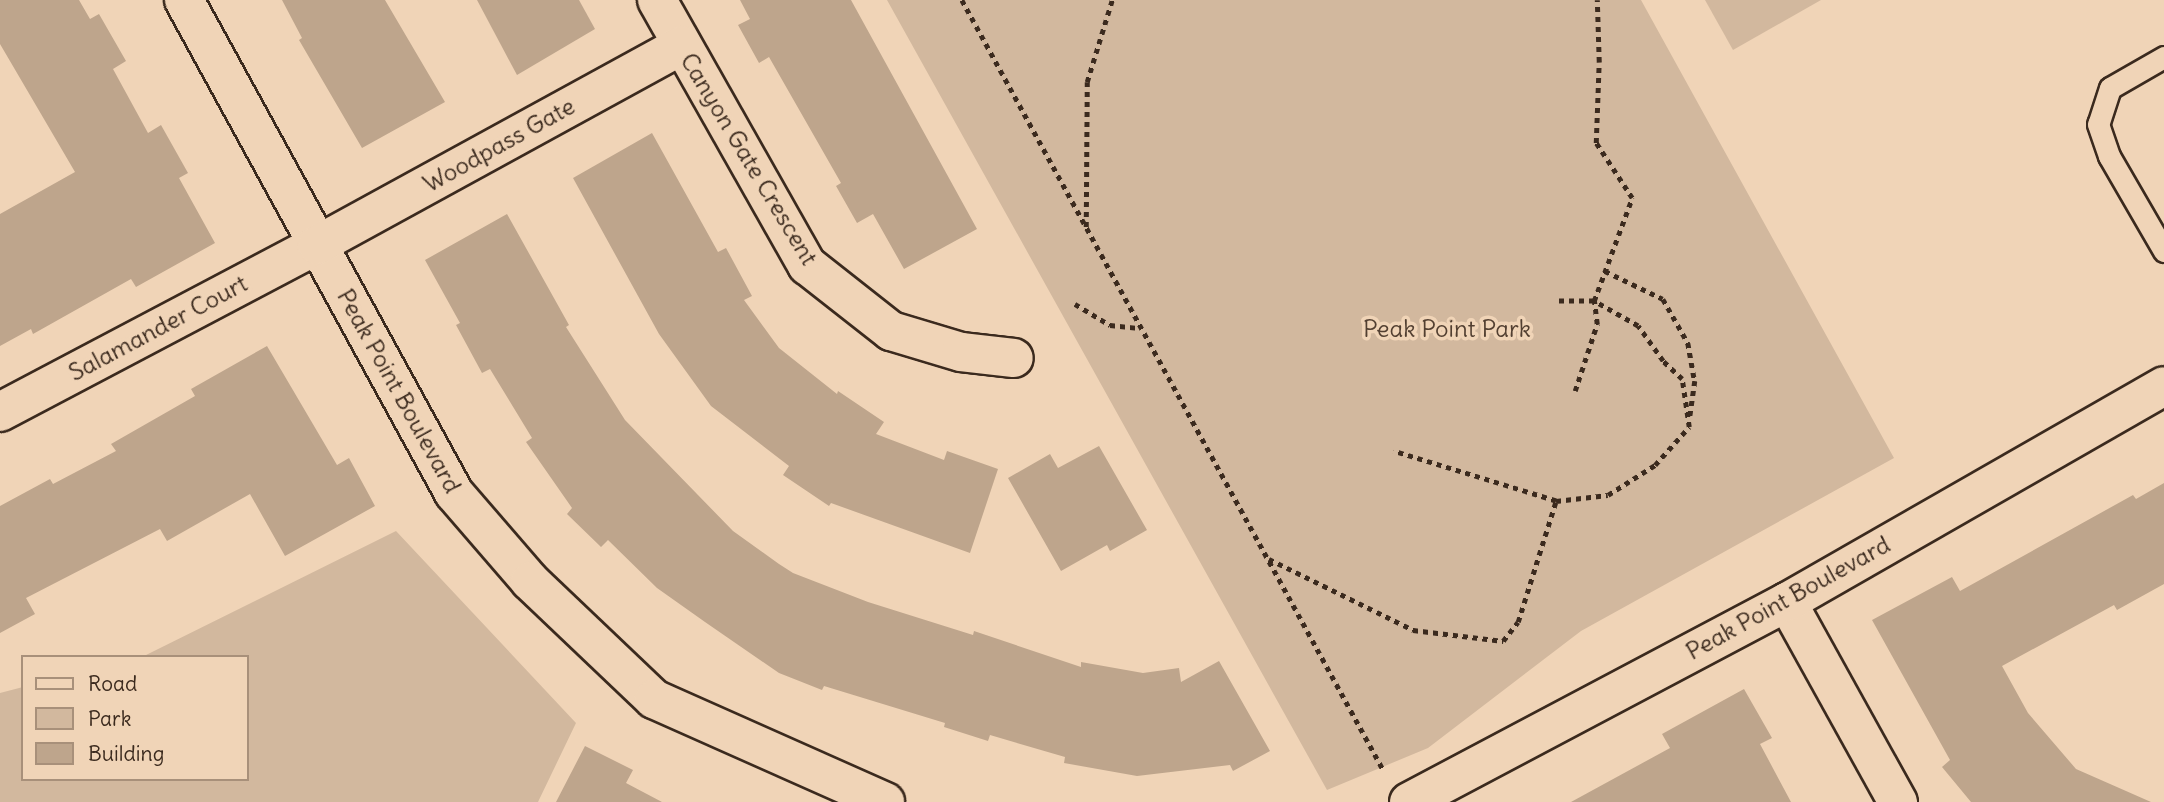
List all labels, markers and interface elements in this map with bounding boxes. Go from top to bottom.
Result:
street label: Canyon Gate Crescent [674,48,824,270]
street label: Woodpass Gate [418,91,580,199]
street label: Salamander Court [64,269,252,387]
street label: Peak Point Boulevard [331,284,467,498]
park label: Peak Point Park [1363,315,1531,343]
street label: Peak Point Boulevard [1681,530,1895,666]
legend [21,655,248,781]
text: Road [88,670,137,697]
text: Park [88,705,131,732]
text: Building [88,740,164,767]

